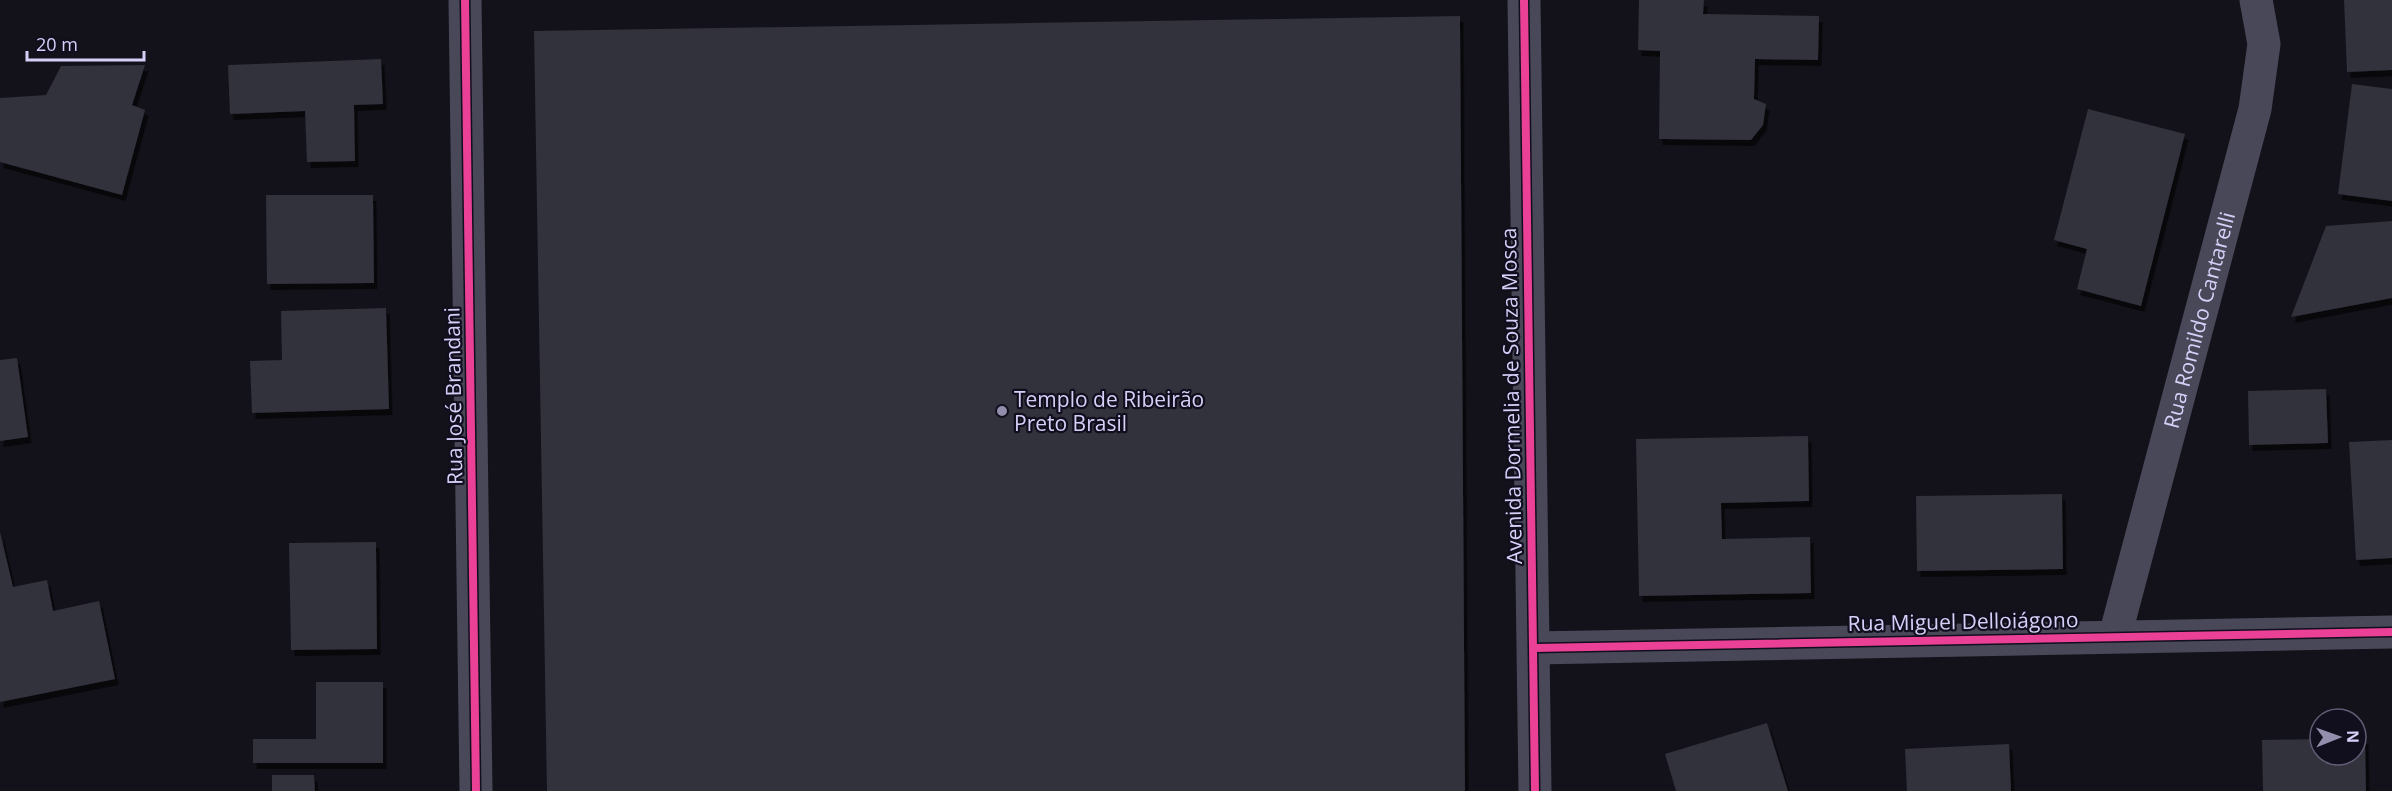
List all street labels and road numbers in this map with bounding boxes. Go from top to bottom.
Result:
street label: Rua Romildo Cantarelli [2157,209,2241,431]
street label: Avenida Dormelia de Souza Mosca [1494,228,1528,564]
street label: Rua José Brandani [437,307,469,485]
street label: Rua Miguel Delloiágono [1847,605,2079,637]

